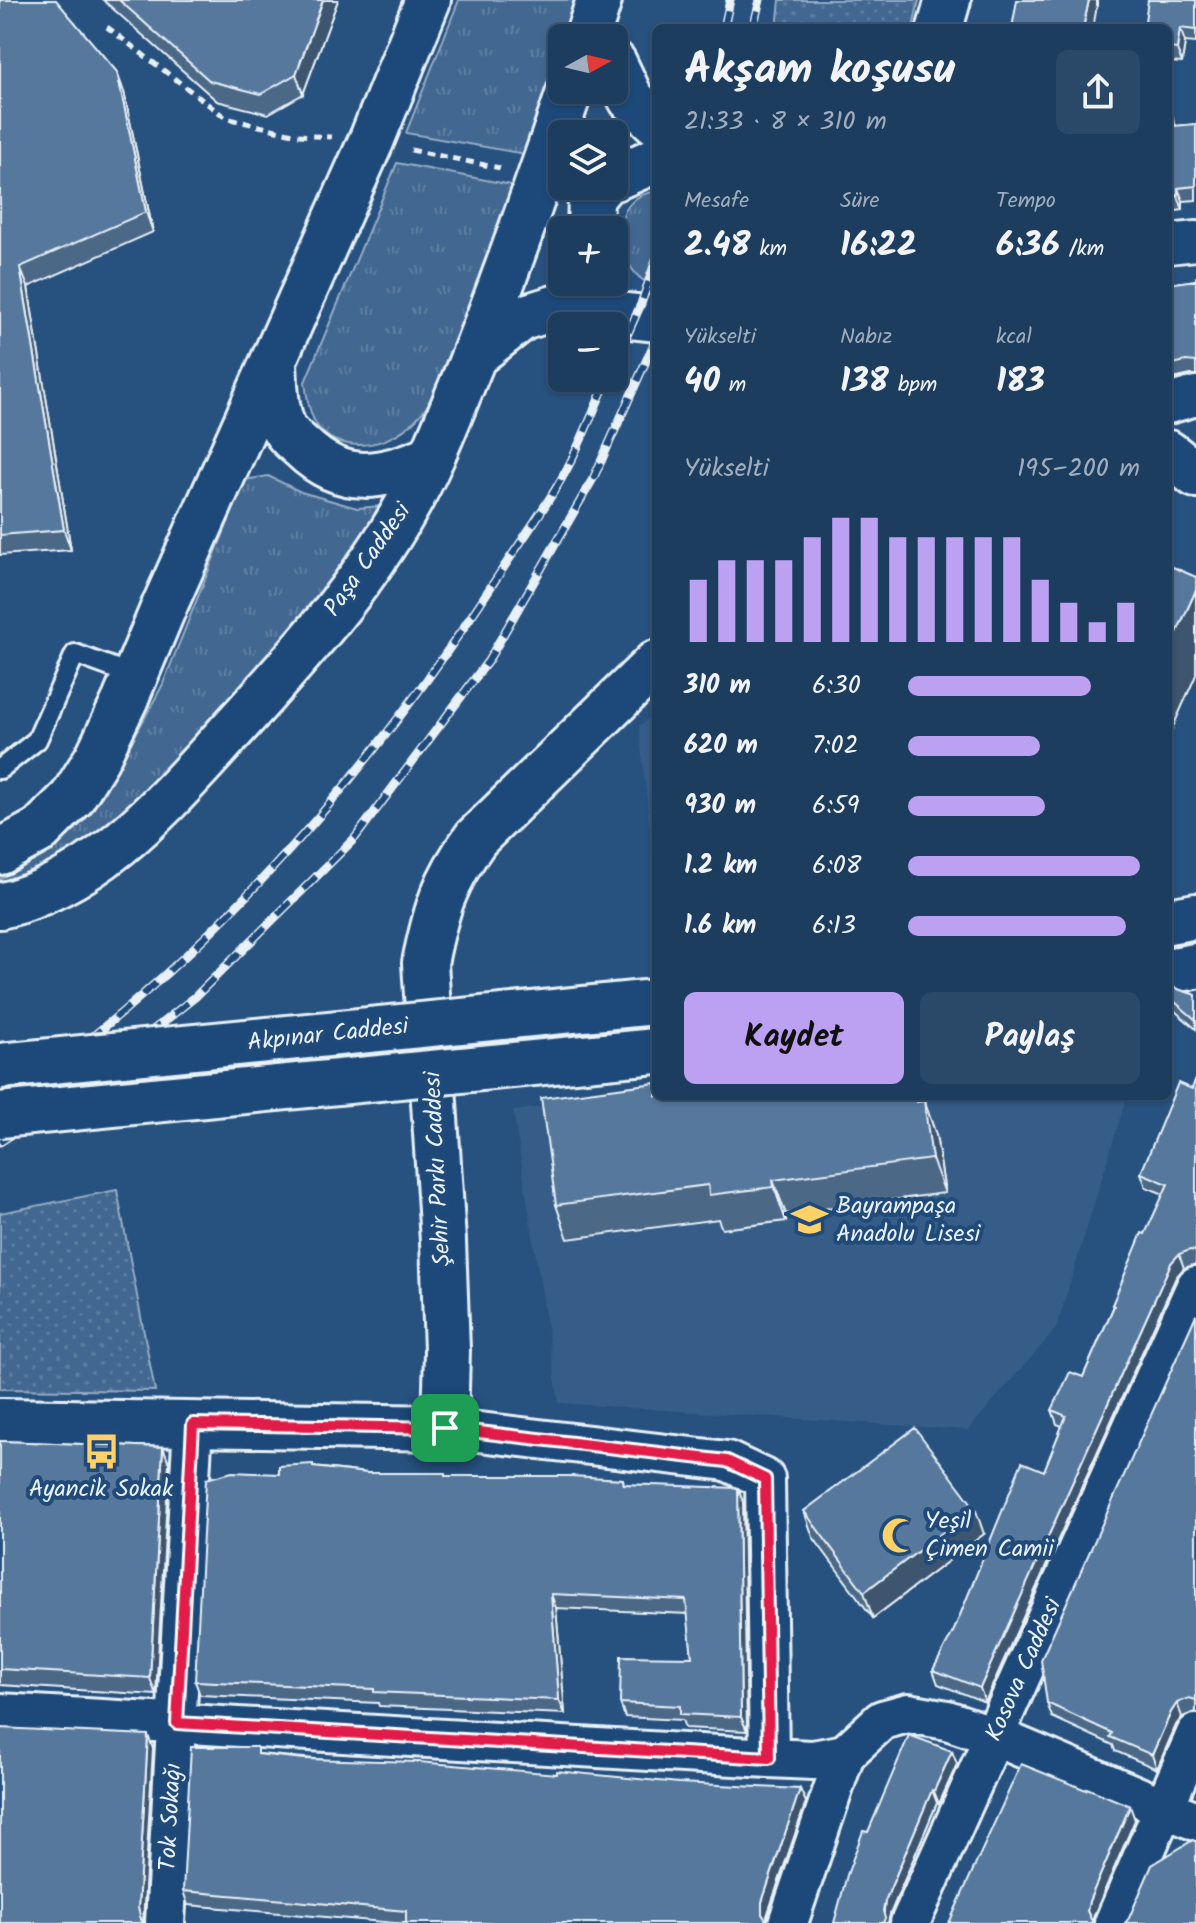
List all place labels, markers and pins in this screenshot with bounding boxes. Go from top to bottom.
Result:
place label: Bayrampaşa Anadolu Lisesi [836,1187,982,1254]
school or university icon: Bayrampaşa Anadolu Lisesi [791,1201,829,1239]
pin [411,1394,479,1462]
bus stop icon: Ayancik Sokak [82,1433,120,1471]
place label: Ayancik Sokak [29,1470,174,1509]
place label: Yeşil Çimen Camii [925,1502,1055,1569]
mosque icon: Yeşil Çimen Camii [880,1516,918,1554]

